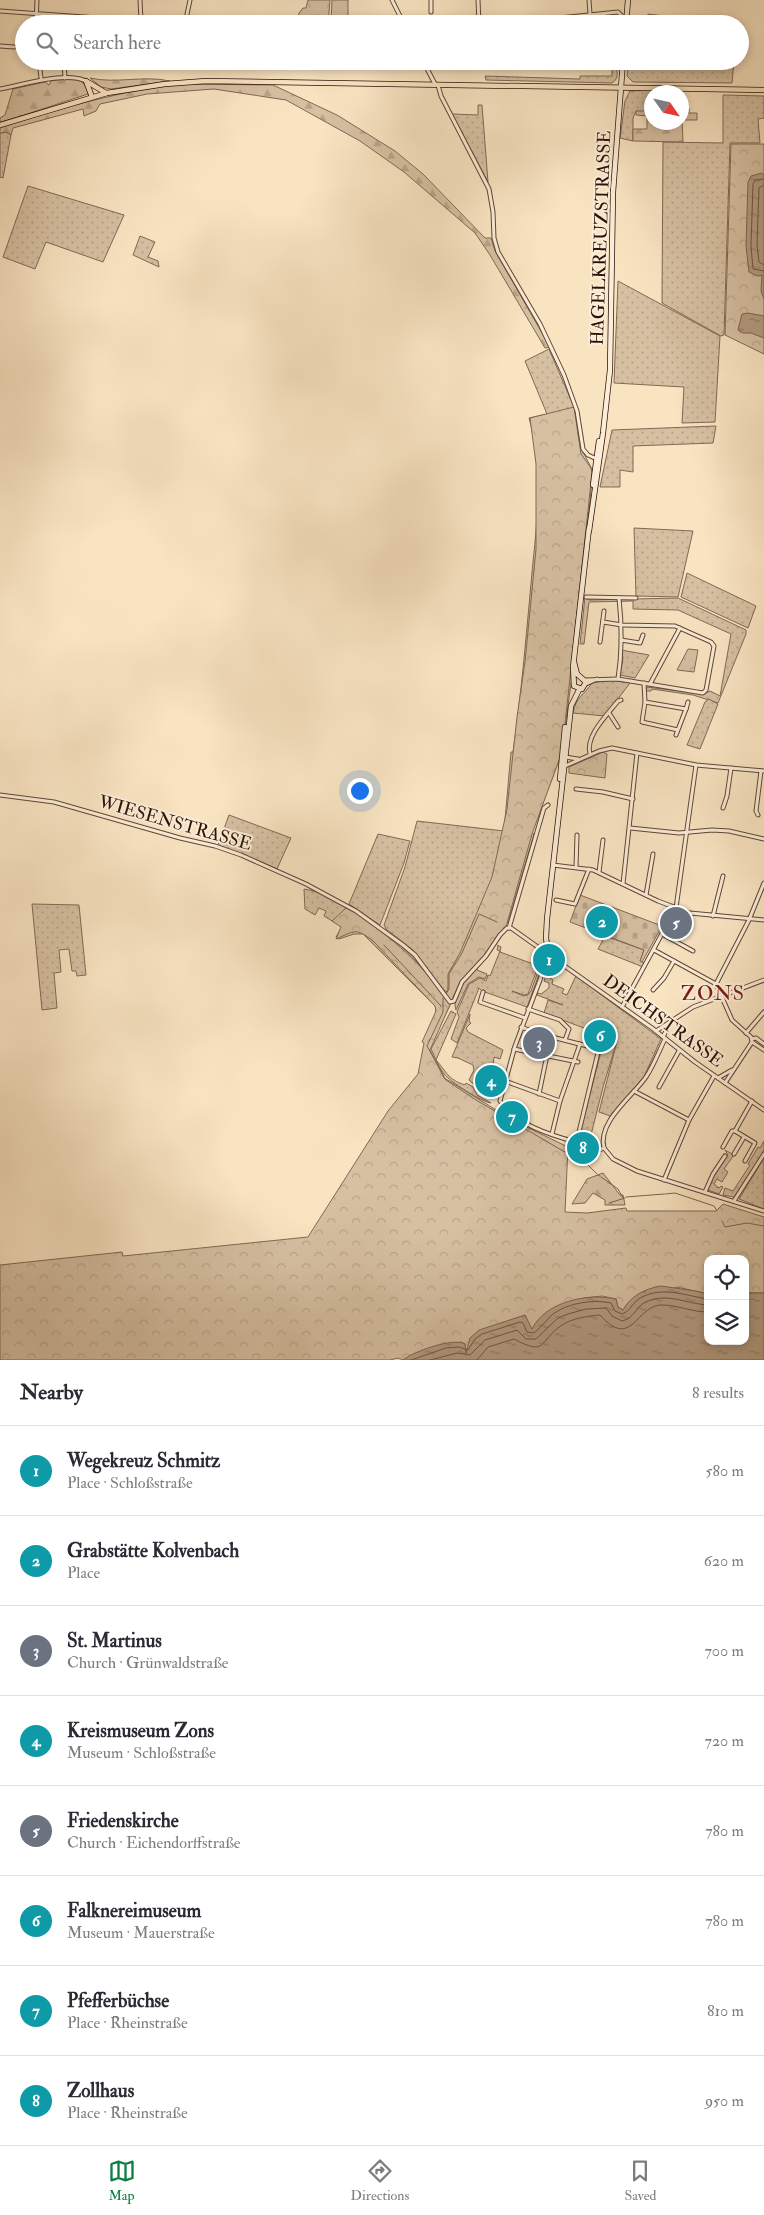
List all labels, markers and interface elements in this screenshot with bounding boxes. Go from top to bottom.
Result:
search box [15,15,749,70]
icon: search [33,29,61,57]
text: Search here [73,31,161,55]
north arrow [644,85,689,130]
street label: HAGELKREUZSTRASSE [586,130,616,346]
your location [347,778,373,804]
street label: WIESENSTRASSE [95,790,254,856]
pin: 2 [586,903,618,941]
pin: 5 [660,904,692,942]
pin: 1 [533,941,565,979]
street label: DEICHSTRASSE [598,970,728,1072]
district label: ZONS [681,981,745,1006]
pin: 6 [584,1017,616,1055]
pin: 3 [523,1024,555,1062]
pin: 4 [475,1062,507,1100]
pin: 7 [496,1098,528,1136]
pin: 8 [567,1129,599,1167]
map controls [704,1255,749,1345]
button: locate [704,1255,749,1300]
button: layers [704,1300,749,1345]
text: Nearby [20,1379,83,1406]
text: 8 results [692,1383,744,1403]
text: Wegekreuz Schmitz [67,1449,220,1473]
text: 1 [33,1461,39,1481]
text: 580 m [705,1461,744,1481]
text: Place · Schloßstraße [67,1473,193,1493]
text: Grabstätte Kolvenbach [67,1539,239,1563]
text: 2 [32,1551,40,1571]
text: 620 m [704,1551,744,1571]
text: Place [67,1563,100,1583]
text: St. Martinus [67,1629,162,1653]
text: 3 [33,1641,39,1661]
text: 700 m [705,1641,744,1661]
text: Church · Grünwaldstraße [67,1653,228,1673]
text: Kreismuseum Zons [67,1719,214,1743]
text: 4 [32,1731,40,1751]
text: 720 m [705,1731,744,1751]
text: Museum · Schloßstraße [67,1743,216,1763]
text: Friedenskirche [67,1809,179,1833]
text: 5 [32,1821,40,1841]
text: 780 m [705,1821,744,1841]
text: Church · Eichendorffstraße [67,1833,241,1853]
text: Falknereimuseum [67,1899,201,1923]
text: 6 [32,1911,40,1931]
text: 780 m [705,1911,744,1931]
text: Museum · Mauerstraße [67,1923,215,1943]
text: Pfefferbüchse [67,1989,169,2013]
text: 7 [32,2001,40,2021]
text: 810 m [707,2001,744,2021]
text: Place · Rheinstraße [67,2013,188,2033]
text: Zollhaus [67,2079,134,2103]
text: 8 [32,2091,40,2111]
text: 950 m [705,2091,744,2111]
text: Place · Rheinstraße [67,2103,188,2123]
tab: Map [108,2157,136,2204]
tab: Directions [351,2157,409,2204]
tab: Saved [624,2157,656,2204]

